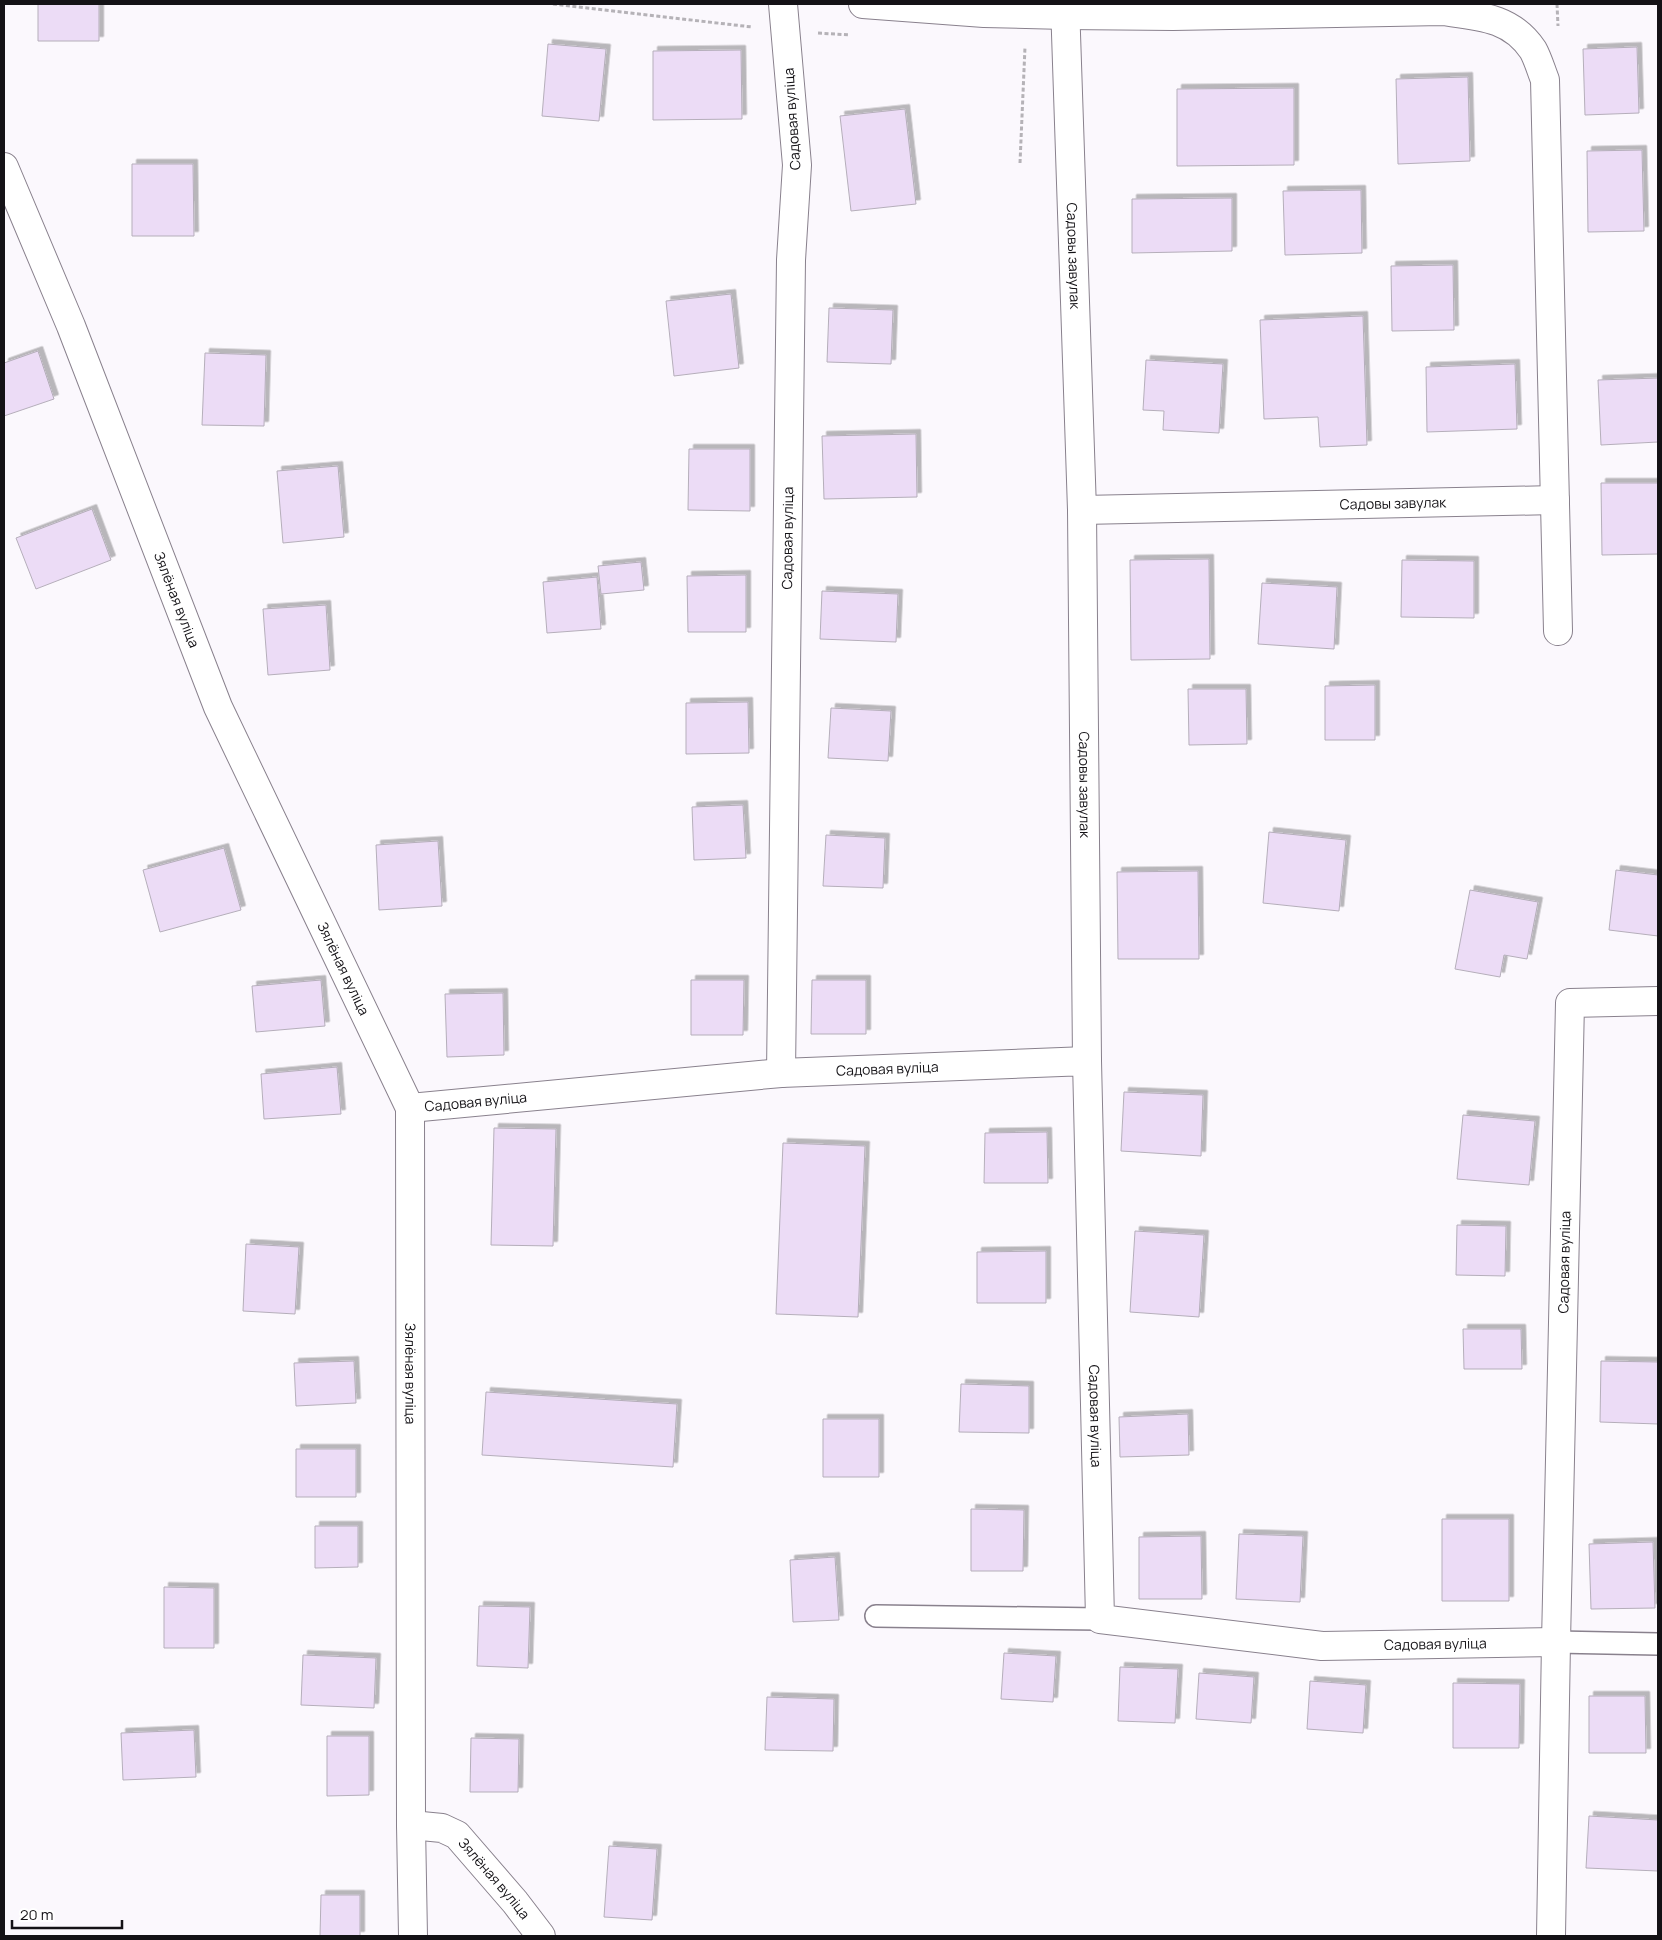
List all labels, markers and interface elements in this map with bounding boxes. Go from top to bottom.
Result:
street label: Садовая вуліца [778,67,805,171]
street label: Садовы завулак [1063,202,1085,310]
street label: Садовая вуліца [777,487,797,590]
street label: Садовы завулак [1339,492,1447,514]
street label: Зялёная вуліца [150,549,204,650]
street label: Садовы завулак [1075,731,1095,839]
street label: Зялёная вуліца [313,919,374,1018]
street label: Садовая вуліца [836,1057,939,1080]
street label: Садовая вуліца [424,1087,528,1116]
street label: Садовая вуліца [1553,1211,1574,1314]
street label: Зялёная вуліца [401,1323,420,1424]
street label: Садовая вуліца [1085,1364,1106,1468]
street label: Садовая вуліца [1384,1633,1487,1654]
street label: Зялёная вуліца [455,1833,535,1923]
scale bar [12,1898,122,1930]
text: 20 m [20,1904,53,1925]

